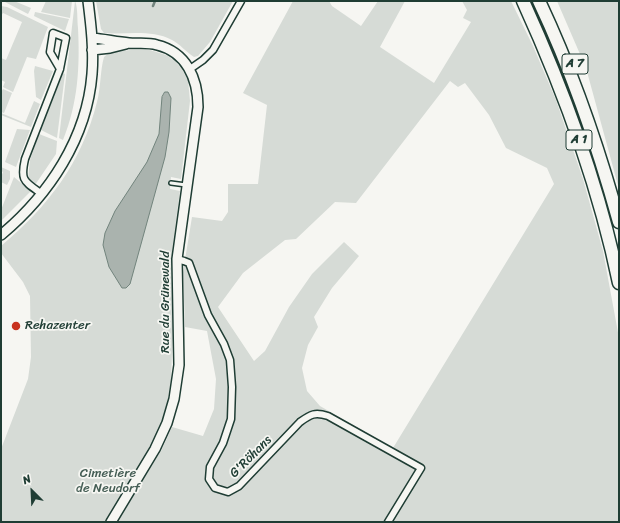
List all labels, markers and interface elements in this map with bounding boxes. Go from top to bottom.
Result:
road number: A 7 [562,54,588,74]
road number: A 1 [566,130,592,150]
street label: Rue du Grünewald [158,251,174,353]
place label: Rehazenter [25,318,90,334]
marker: Rehazenter [10,320,22,332]
street label: G'Röhans [227,433,275,481]
park label: Cimetière de Neudorf [76,466,140,497]
text: N [20,469,34,490]
north arrow [12,471,52,511]

